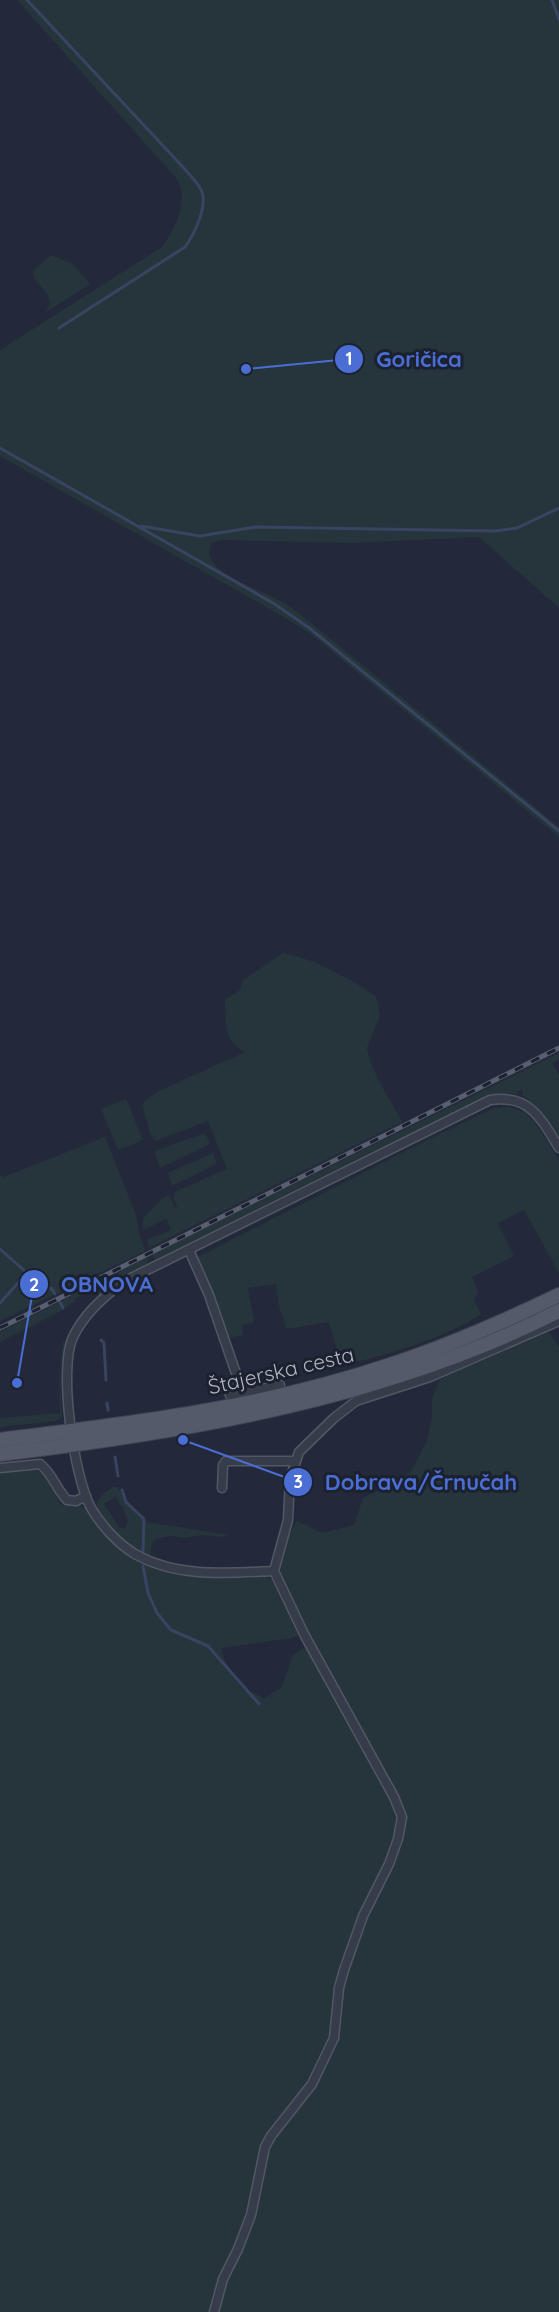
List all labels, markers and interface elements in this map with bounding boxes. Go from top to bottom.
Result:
callout: Goričica [334,339,474,379]
text: Goričica [376,345,462,373]
text: 1 [345,347,353,370]
callout: OBNOVA [19,1264,165,1304]
text: OBNOVA [61,1270,153,1298]
text: 2 [29,1273,39,1296]
street label: Štajerska cesta [205,1341,356,1399]
callout: Dobrava/Črnučah [283,1462,529,1502]
text: Dobrava/Črnučah [325,1468,517,1496]
text: 3 [293,1470,303,1493]

